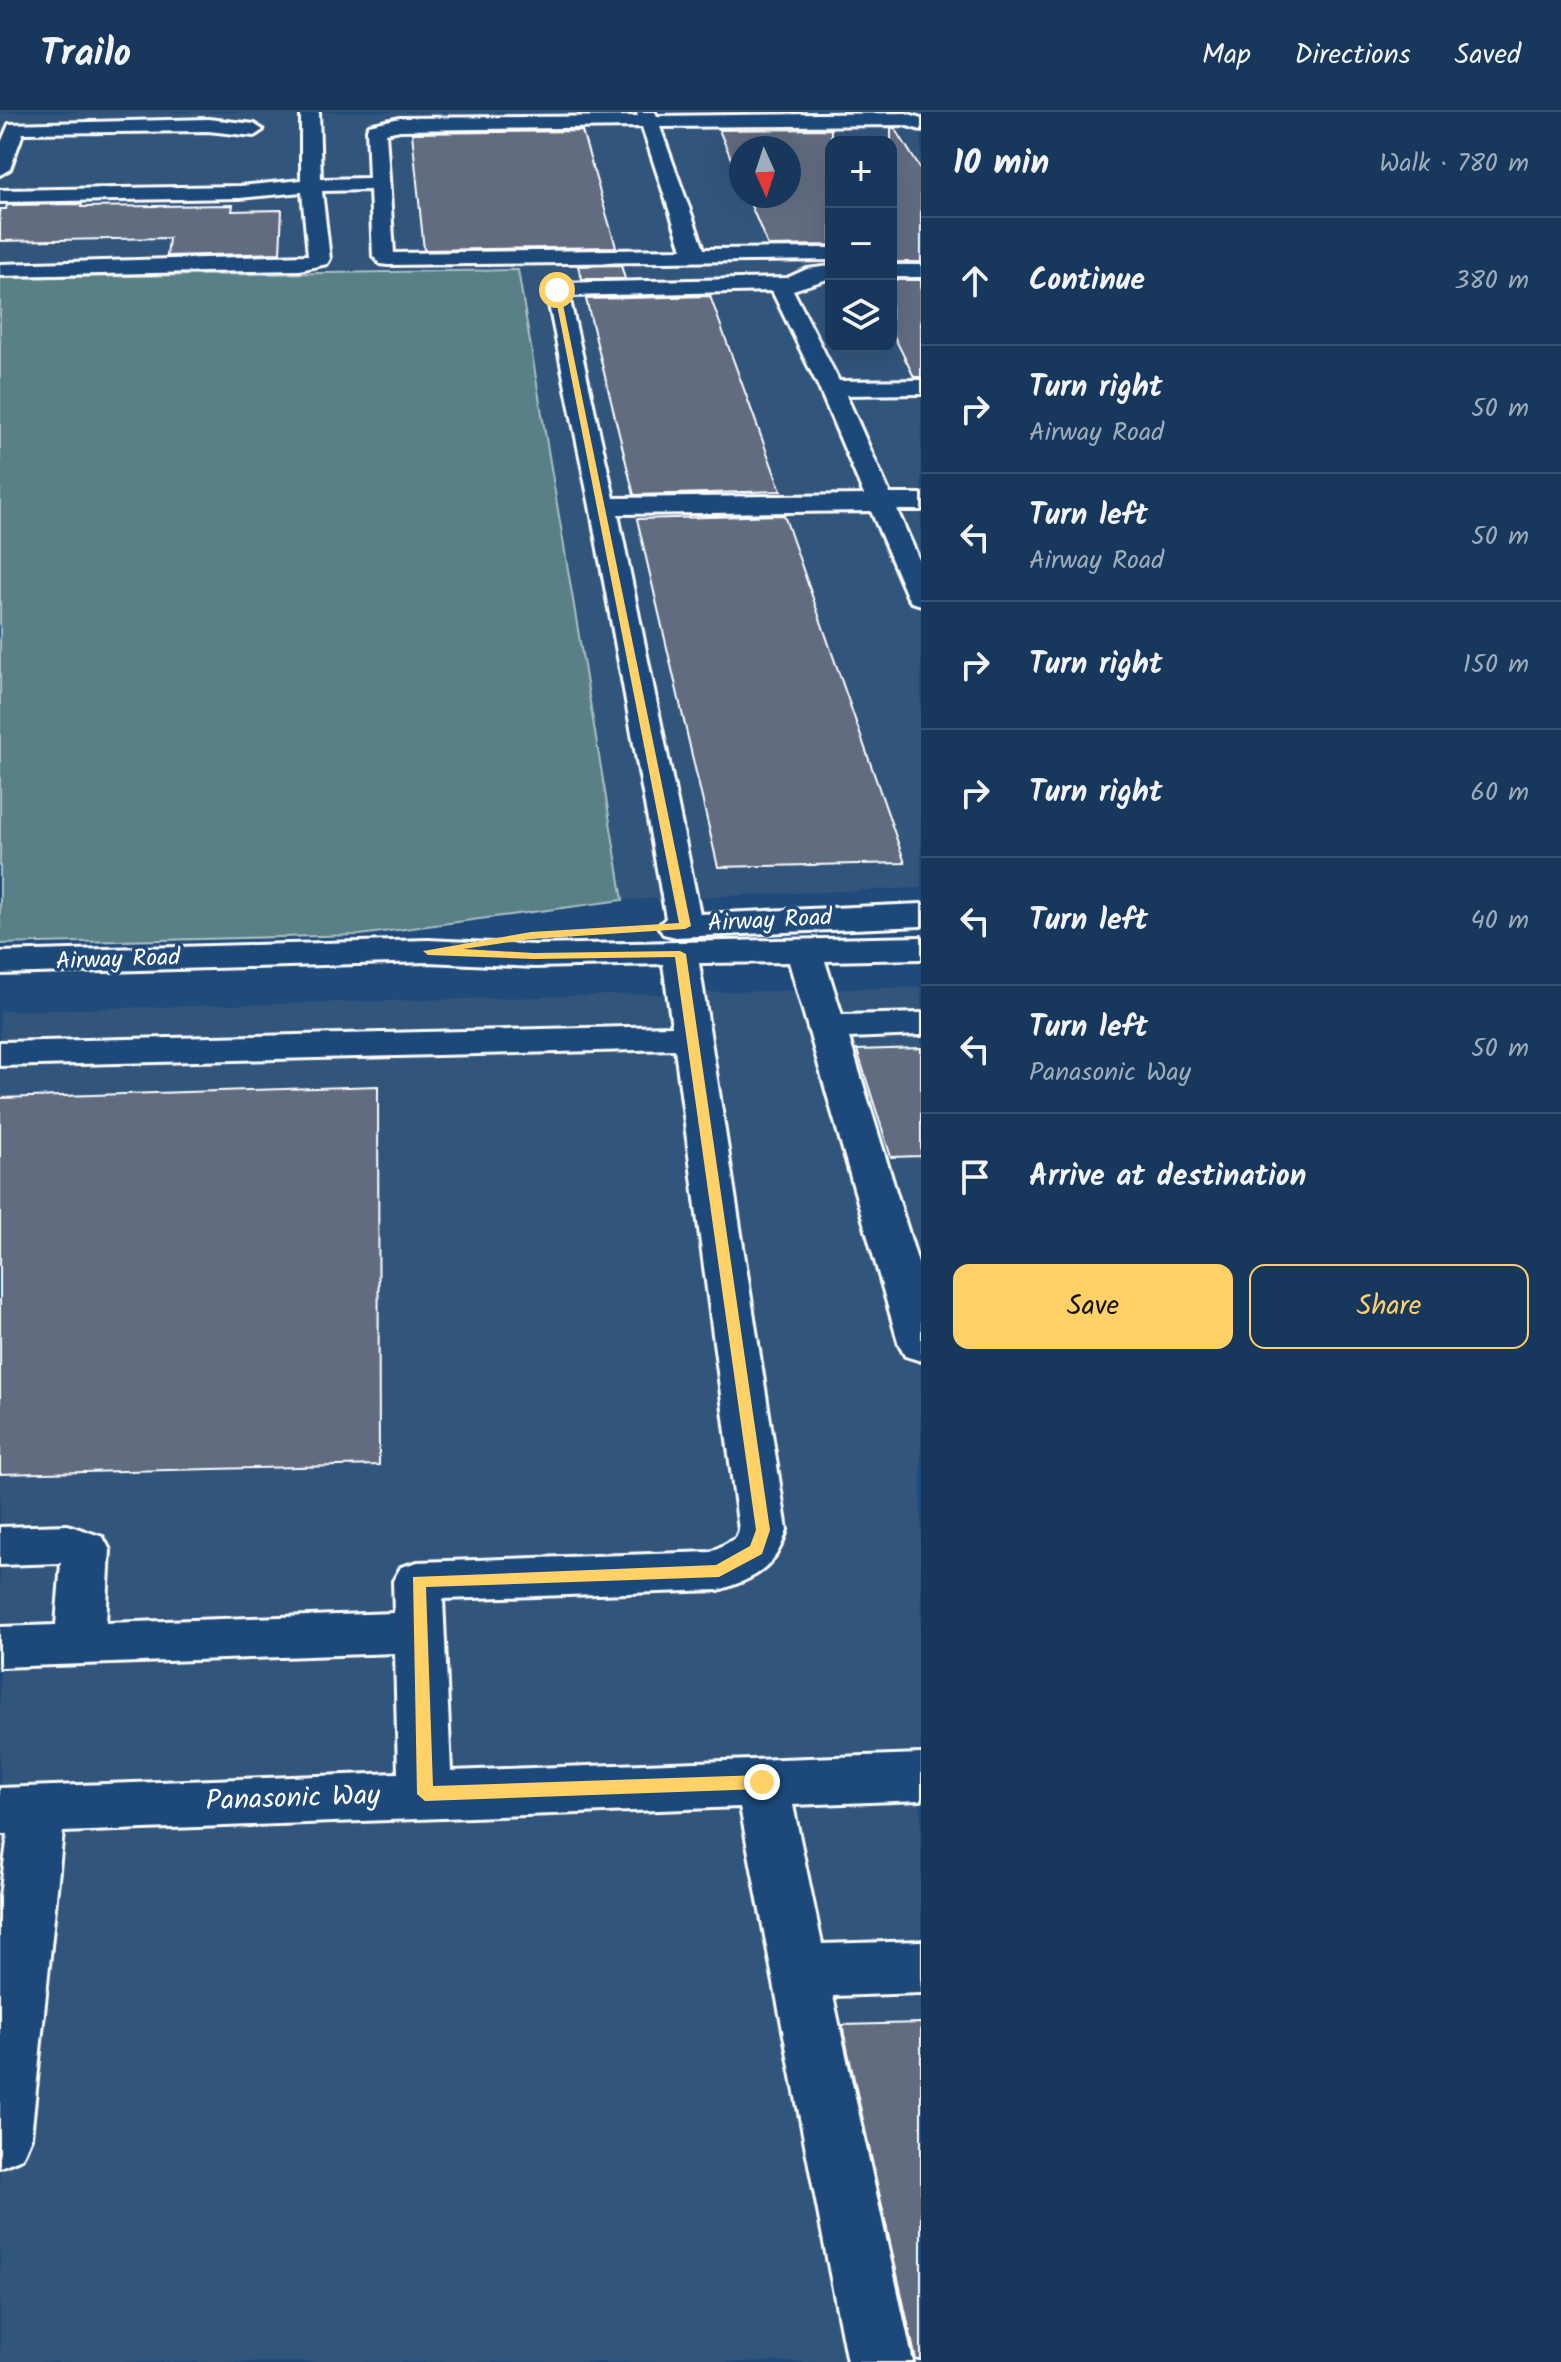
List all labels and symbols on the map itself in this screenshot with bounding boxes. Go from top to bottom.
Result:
north arrow [729,136,801,208]
route start [539,272,575,308]
street label: Airway Road [707,898,834,944]
street label: Airway Road [55,938,182,982]
route end [744,1764,780,1800]
street label: Panasonic Way [205,1773,382,1825]

